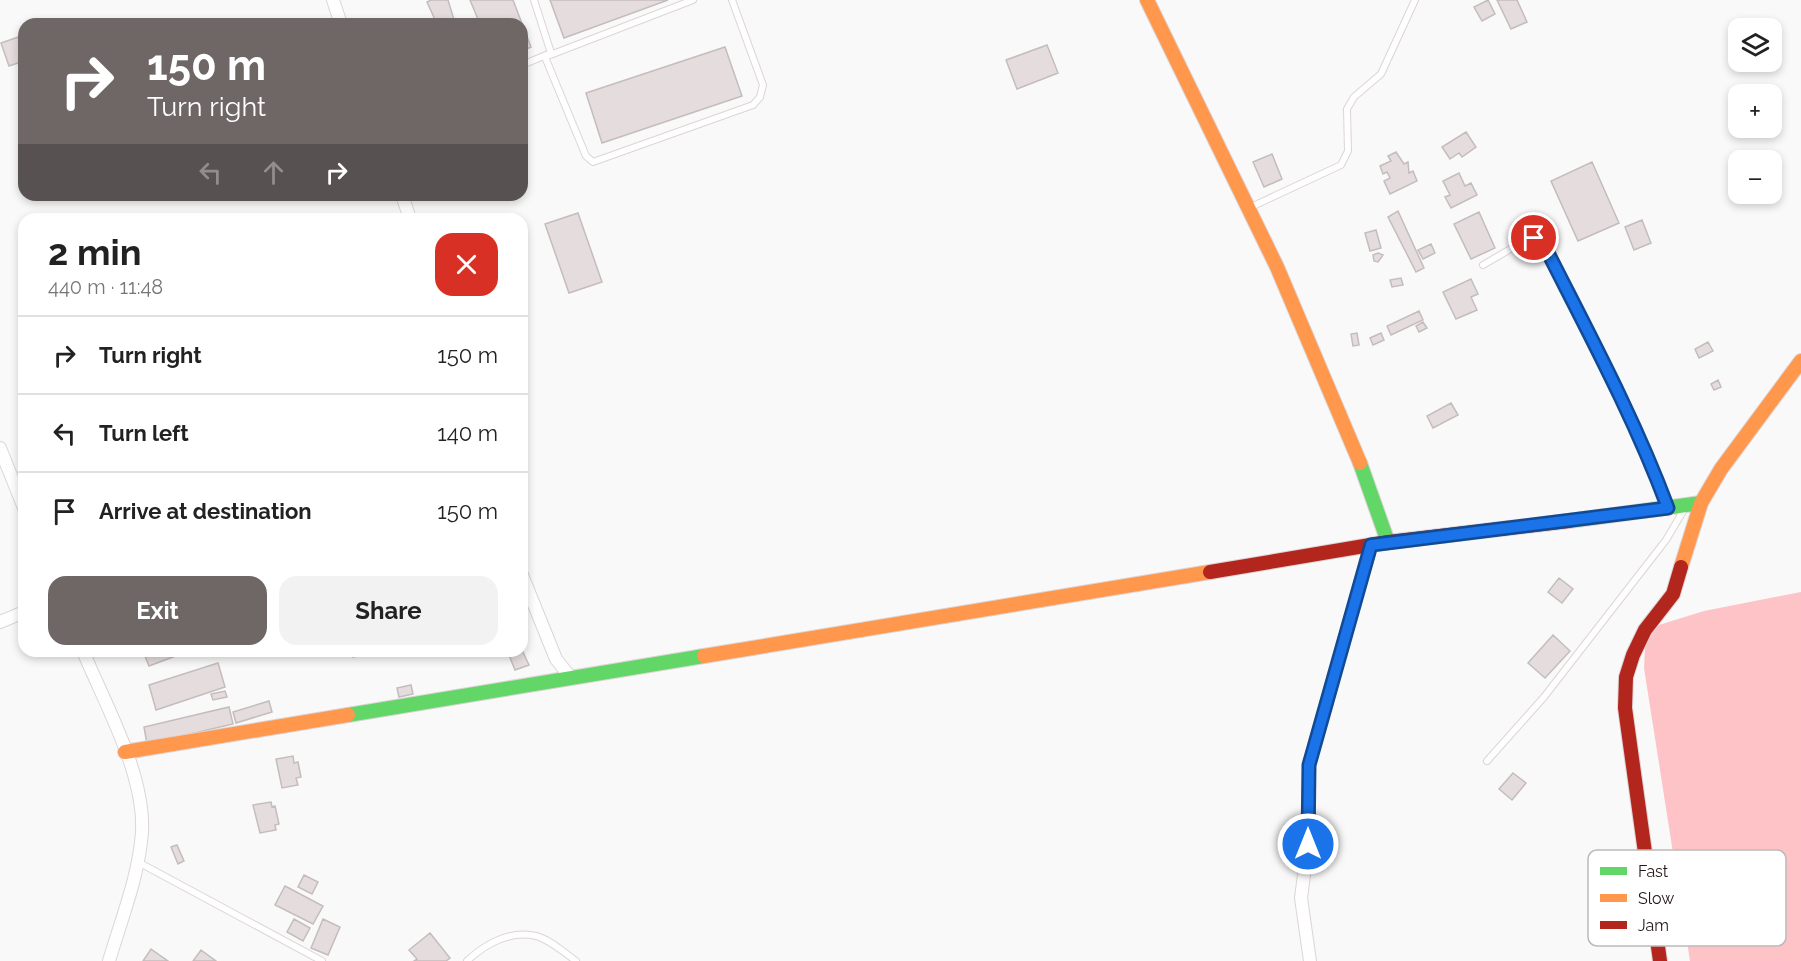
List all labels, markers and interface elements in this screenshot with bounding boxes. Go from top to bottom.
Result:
map controls [1728,18,1782,204]
button: layers [1728,18,1782,72]
text: 150 m [147,41,266,90]
icon: right [48,42,126,120]
button: + [1728,84,1782,138]
text: Turn right [147,91,266,122]
button: − [1728,150,1782,204]
icon: left [194,156,227,189]
icon: ahead [257,156,290,189]
icon: right [320,156,353,189]
pin [1508,212,1559,263]
icon: arrive [1517,221,1550,254]
text: 2 min [48,231,141,273]
button: close [435,233,498,296]
text: 440 m · 11:48 [48,275,163,299]
icon: right [48,339,81,372]
text: Turn right [99,342,202,368]
text: 150 m [437,342,498,368]
icon: left [48,417,81,450]
text: Turn left [99,420,189,446]
text: 140 m [437,420,498,446]
icon: arrive [48,495,81,528]
text: Arrive at destination [99,498,312,524]
text: 150 m [437,498,498,524]
button: Exit [48,576,267,645]
button: Share [279,576,498,645]
position arrow [1276,812,1340,876]
legend [1588,850,1786,946]
text: Fast [1638,862,1669,881]
text: Slow [1638,889,1674,908]
text: Jam [1638,916,1669,935]

